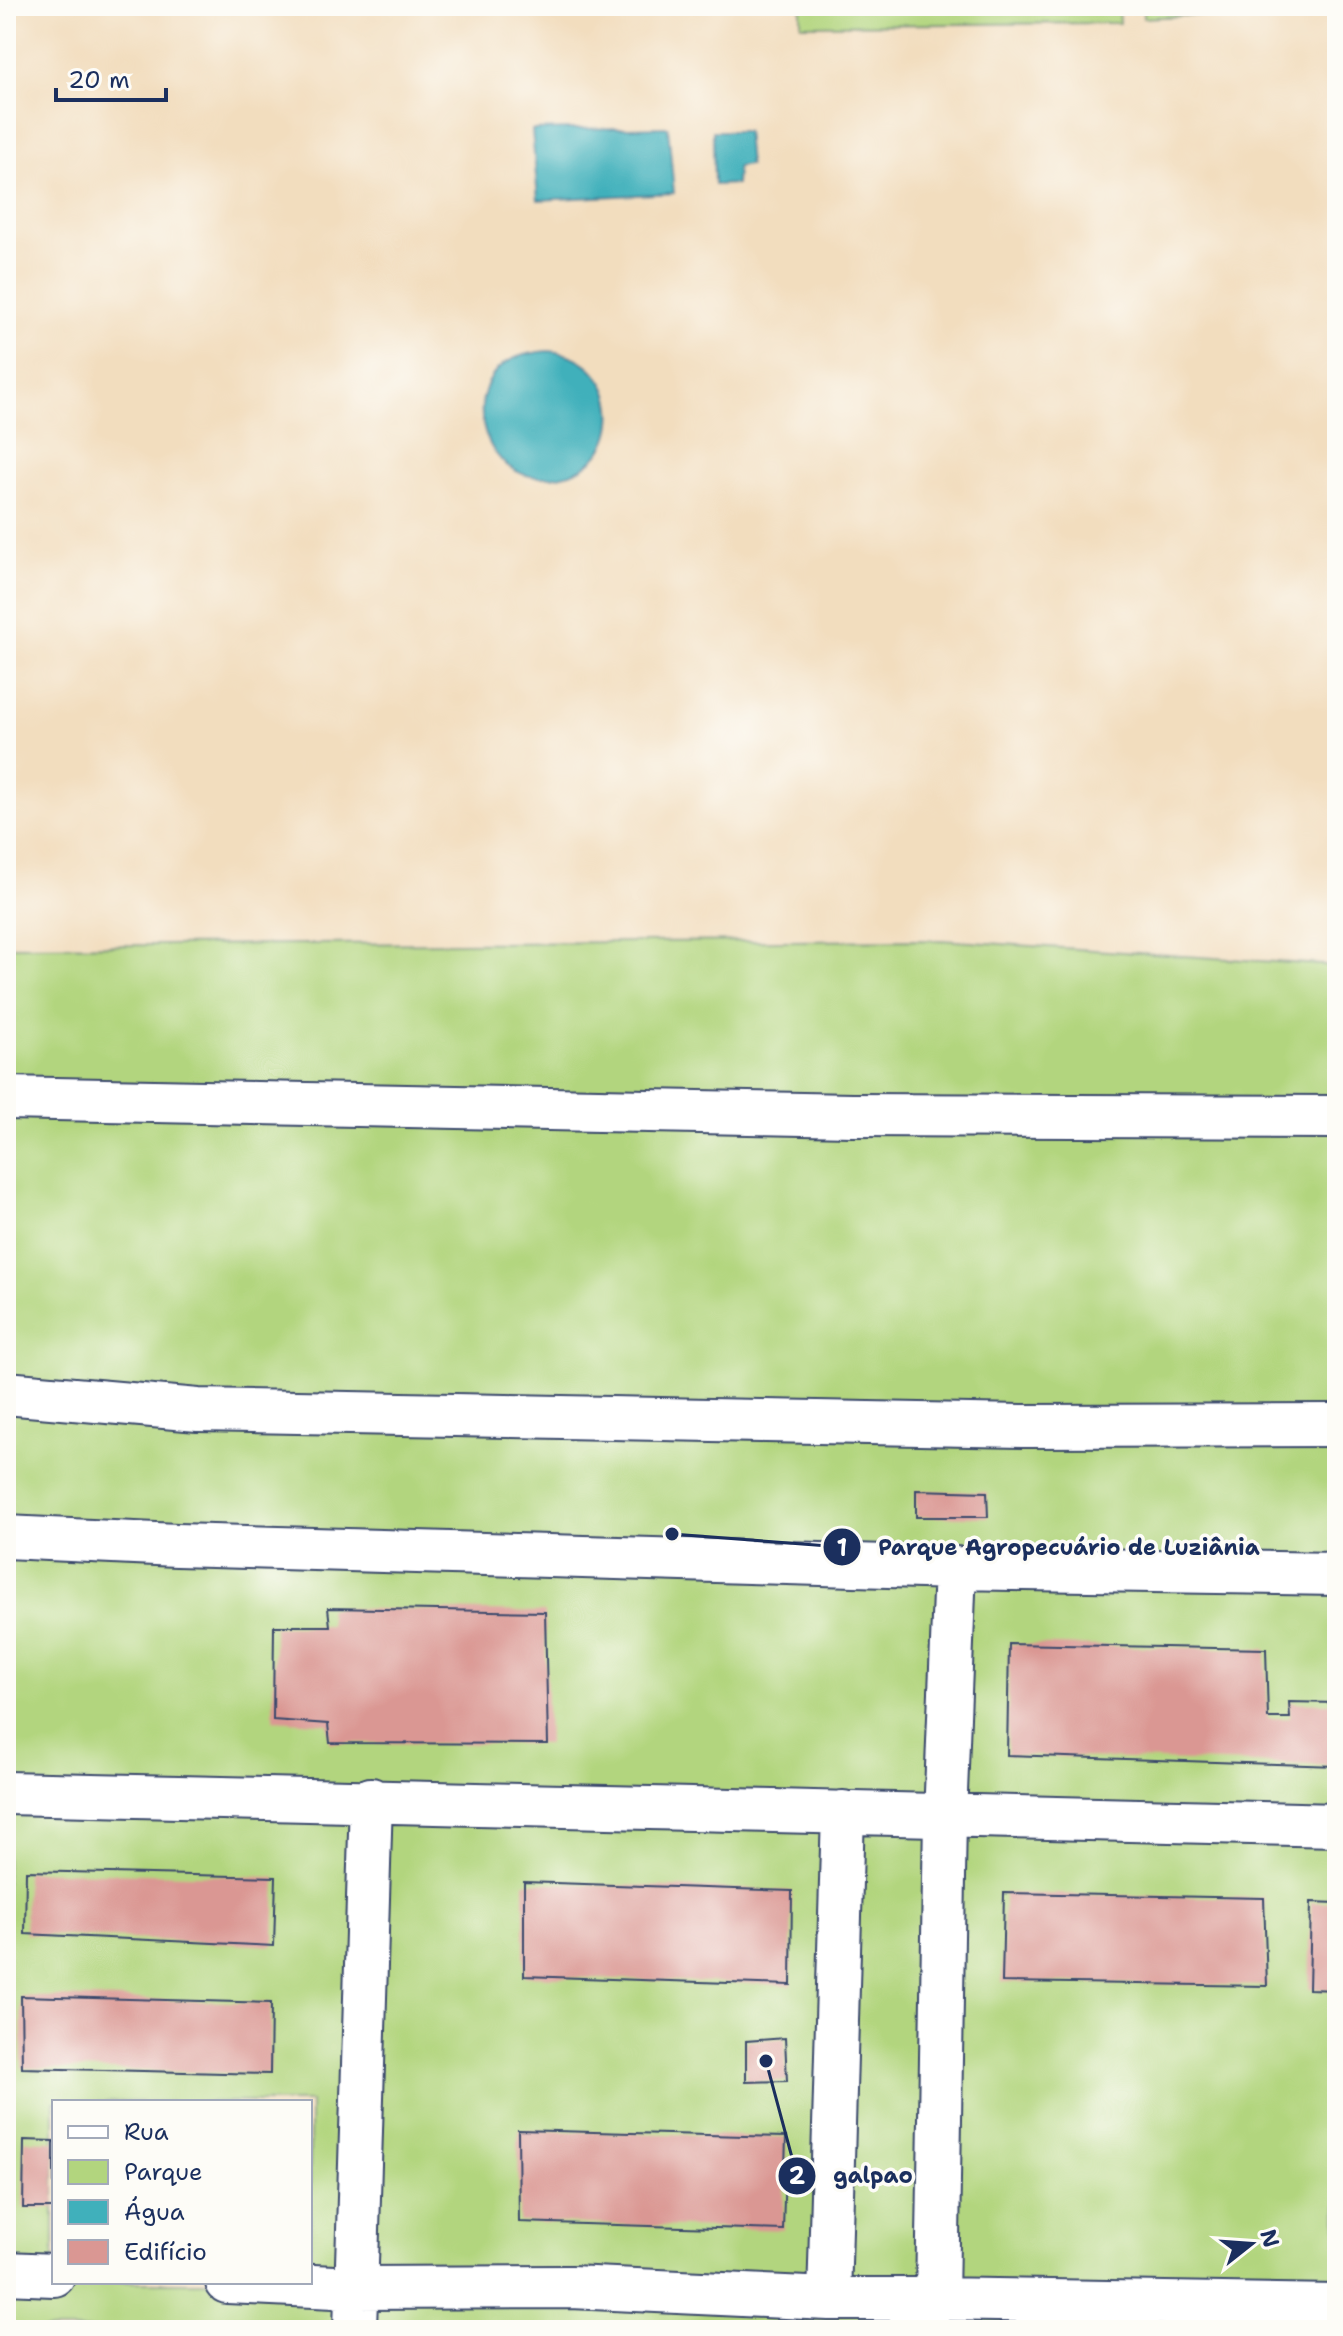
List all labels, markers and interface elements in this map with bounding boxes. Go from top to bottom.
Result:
scale bar [56,52,166,102]
text: 20 m [68,64,130,96]
callout: Parque Agropecuário de Luziânia [822,1524,1276,1570]
text: 1 [837,1532,847,1564]
text: Parque Agropecuário de Luziânia [878,1533,1260,1562]
legend [52,2100,312,2284]
text: Rua [124,2116,169,2148]
callout: galpao [777,2153,929,2199]
text: Parque [124,2156,203,2188]
text: 2 [789,2160,806,2192]
text: galpao [833,2161,913,2190]
text: Água [124,2196,185,2228]
north arrow [1211,2204,1291,2284]
text: N [1253,2226,1286,2251]
text: Edifício [124,2236,207,2268]

